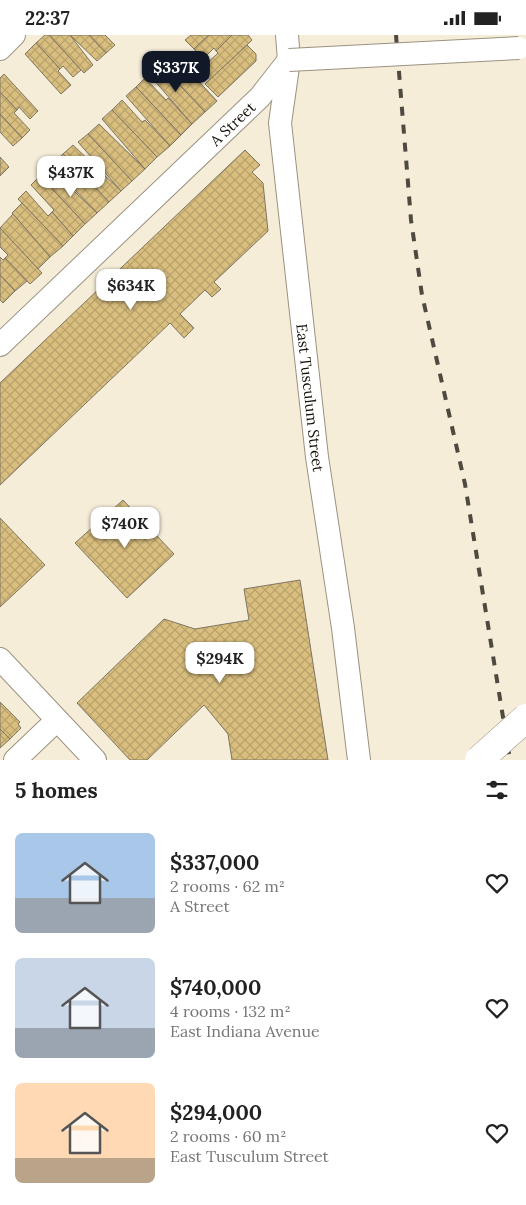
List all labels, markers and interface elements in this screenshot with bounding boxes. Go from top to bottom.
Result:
text: 22:37 [25,6,70,30]
pin: $337K [141,50,211,93]
text: $337K [153,57,199,77]
street label: A Street [205,97,259,150]
pin: $437K [36,155,106,198]
text: $437K [48,162,94,182]
pin: $634K [96,269,166,311]
text: $634K [107,275,155,295]
street label: East Tusculum Street [293,322,329,473]
pin: $740K [90,507,160,549]
text: $740K [102,513,148,533]
pin: $294K [185,641,255,684]
text: $294K [196,648,244,668]
icon: filters [483,776,511,804]
text: 5 homes [15,777,98,804]
text: $337,000 [170,849,259,876]
icon: home [55,853,115,913]
icon: heart [483,869,511,897]
text: 2 rooms · 62 m² [170,876,285,896]
text: A Street [170,896,230,916]
text: $740,000 [170,974,261,1001]
icon: home [55,978,115,1038]
icon: heart [483,994,511,1022]
text: 4 rooms · 132 m² [170,1001,291,1021]
text: East Indiana Avenue [170,1021,320,1041]
text: $294,000 [170,1099,262,1126]
icon: home [55,1103,115,1163]
icon: heart [483,1119,511,1147]
text: 2 rooms · 60 m² [170,1126,286,1146]
text: East Tusculum Street [170,1146,329,1166]

